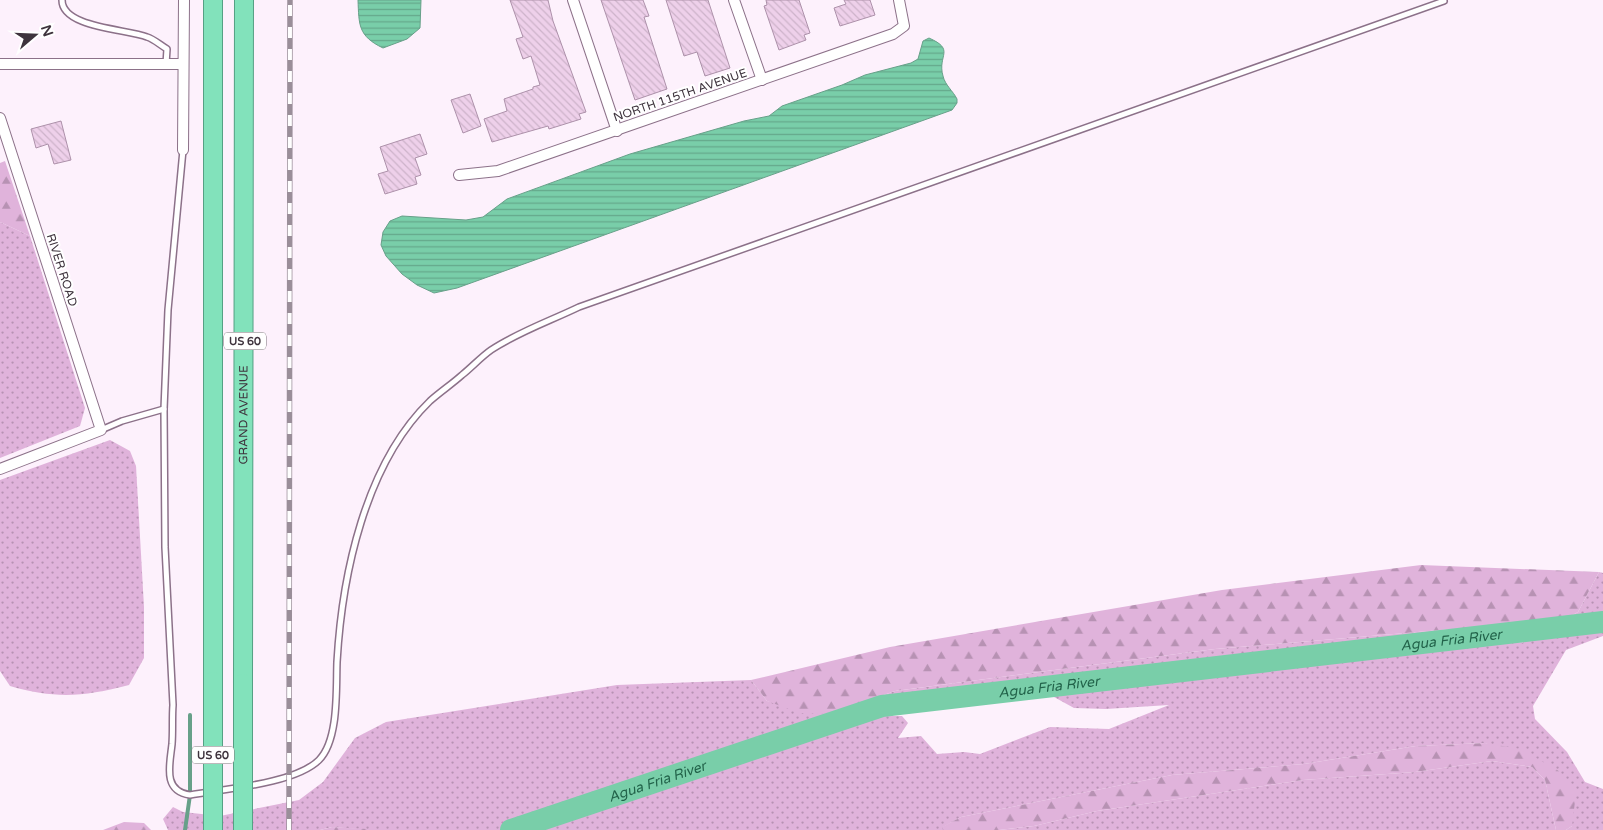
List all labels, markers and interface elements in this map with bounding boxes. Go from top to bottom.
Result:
north arrow [10,10,60,60]
text: N [37,23,57,39]
street label: NORTH 115TH AVENUE [611,65,749,124]
street label: RIVER ROAD [44,232,80,308]
road number: US 60 [224,332,266,350]
street label: GRAND AVENUE [236,365,250,465]
water label: Agua Fria River [1399,625,1504,654]
water label: Agua Fria River [997,672,1102,701]
road number: US 60 [192,746,234,764]
water label: Agua Fria River [606,756,710,805]

